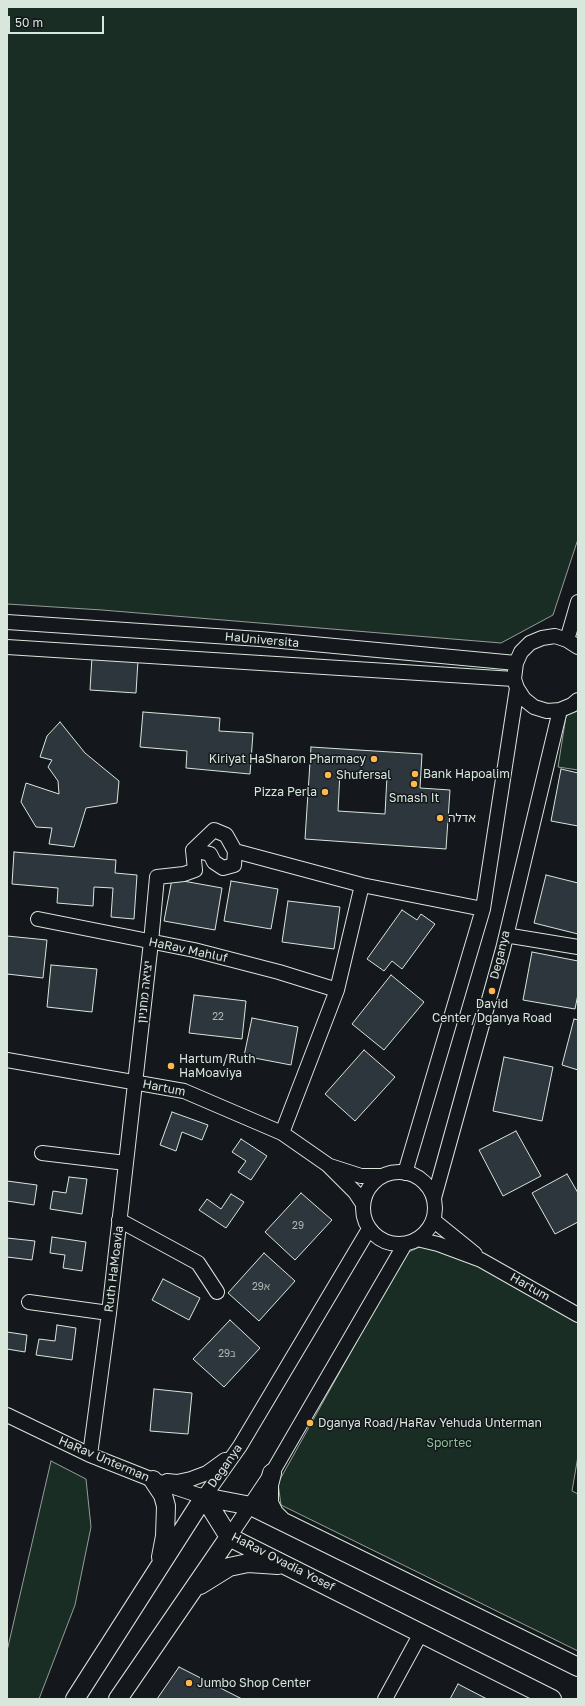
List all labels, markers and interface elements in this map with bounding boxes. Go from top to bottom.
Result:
scale bar [10,8,106,34]
text: 50 m [15,15,43,30]
street label: HaUniversita [224,630,300,650]
place label: Kiriyat HaSharon Pharmacy [209,752,366,766]
marker: Kiriyat HaSharon Pharmacy [369,754,379,764]
place label: Bank Hapoalim [423,767,510,781]
place label: Shufersal [336,768,391,782]
marker: Bank Hapoalim [410,769,420,779]
marker: Shufersal [323,770,333,780]
marker: Smash It [409,779,419,789]
place label: Pizza Perla [254,785,317,799]
marker: Pizza Perla [320,787,330,797]
place label: Smash It [389,791,439,805]
place label: אדלה [448,811,476,825]
marker: אדלה [435,813,445,823]
street label: Deganya [487,929,513,981]
street label: HaRav Mahluf [147,935,229,965]
street label: יציאה מחניון [135,960,155,1024]
marker: David Center/Dganya Road [487,986,497,996]
place label: David Center/Dganya Road [432,997,552,1025]
house number: 22 [212,1011,224,1023]
place label: Hartum/Ruth HaMoaviya [179,1052,256,1080]
marker: Hartum/Ruth HaMoaviya [166,1061,176,1071]
street label: Hartum [141,1077,187,1099]
house number: 29 [292,1220,304,1232]
street label: Ruth HaMoavia [102,1225,126,1313]
street label: Hartum [508,1270,552,1304]
house number: 29א [252,1281,270,1293]
house number: 29ב [218,1348,236,1360]
place label: Dganya Road/HaRav Yehuda Unterman [318,1416,542,1430]
marker: Dganya Road/HaRav Yehuda Unterman [305,1418,315,1428]
street label: HaRav Unterman [56,1433,152,1485]
park label: Sportec [426,1436,472,1450]
street label: Deganya [205,1441,245,1491]
street label: HaRav Ovadia Yosef [229,1530,337,1594]
place label: Jumbo Shop Center [197,1676,311,1690]
marker: Jumbo Shop Center [184,1678,194,1688]

